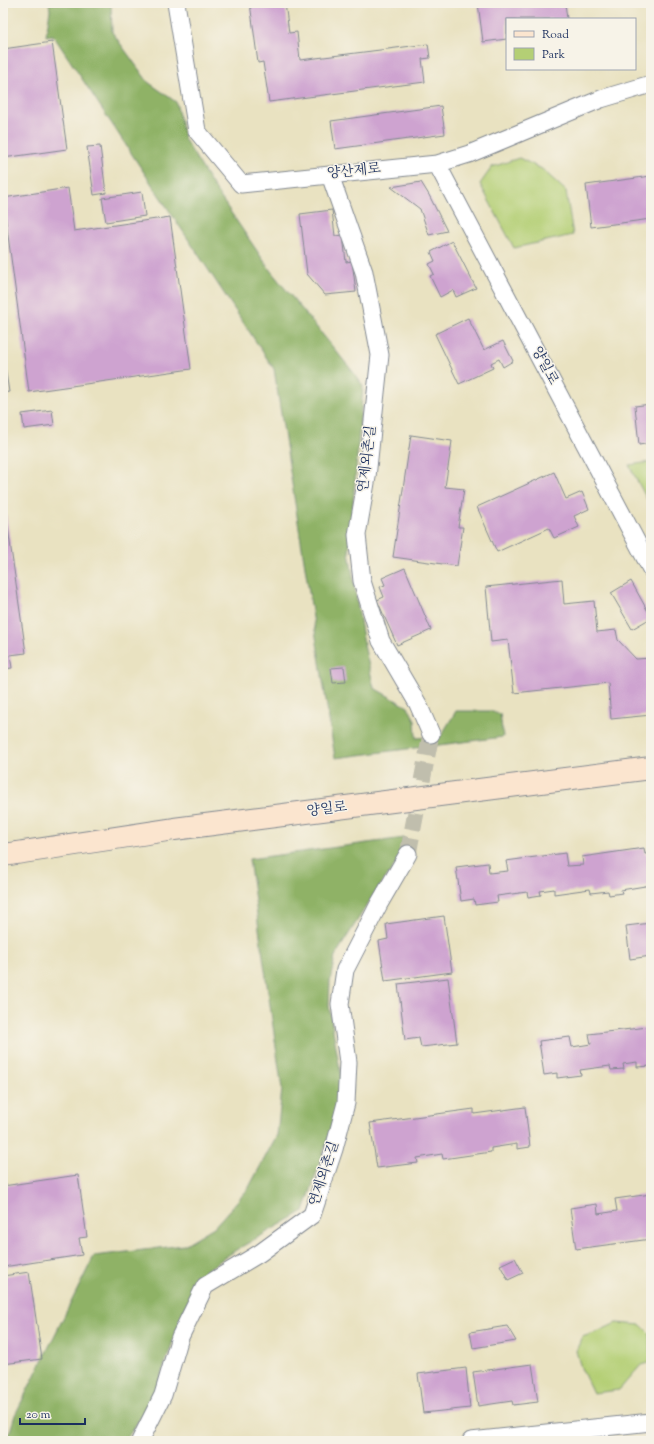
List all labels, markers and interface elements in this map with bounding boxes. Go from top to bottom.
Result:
legend [506,18,636,70]
text: Road [542,26,569,44]
text: Park [542,46,565,64]
street label: 양산제로 [326,159,382,185]
street label: 양일로 [526,343,563,389]
street label: 연제외촌길 [354,424,382,494]
street label: 양일로 [306,798,349,822]
street label: 연제외촌길 [305,1139,345,1209]
scale bar [20,1400,85,1426]
text: 20 m [26,1406,51,1424]

